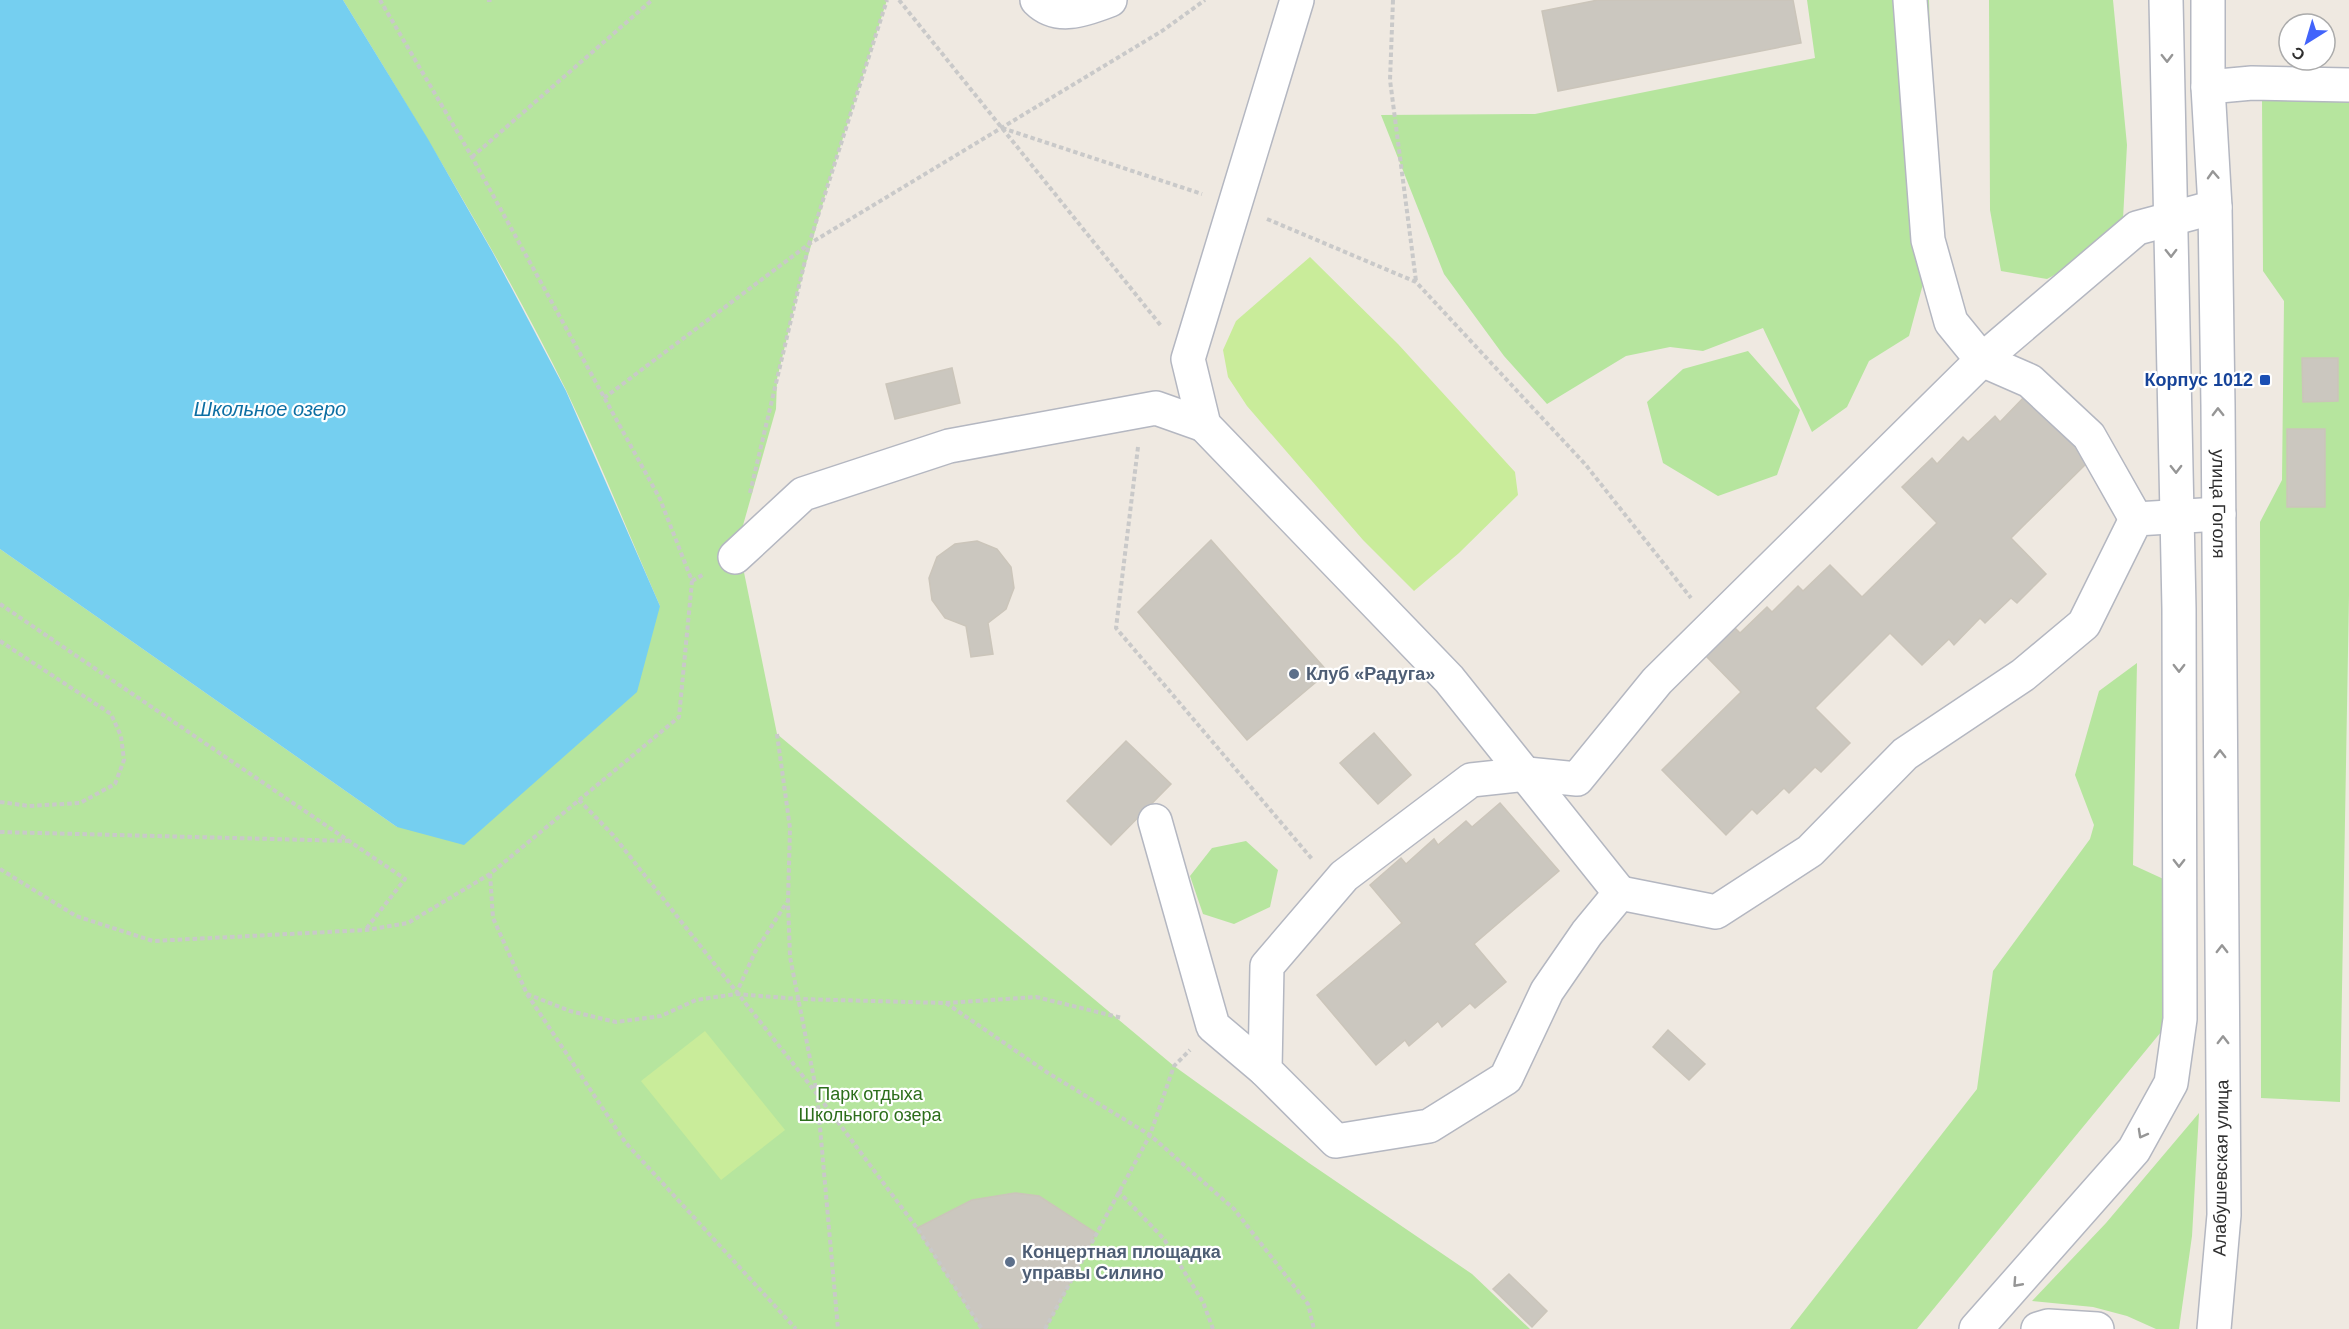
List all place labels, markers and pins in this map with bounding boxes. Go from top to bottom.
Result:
place label: Корпус 1012 [2145,370,2253,390]
marker: Корпус 1012 [2258,373,2272,387]
place label: Клуб «Радуга» [1306,664,1435,684]
marker: Клуб «Радуга» [1287,667,1301,681]
place label: Концертная площадка управы Силино [1022,1242,1222,1283]
marker: Концертная площадка управы Силино [1003,1255,1017,1269]

